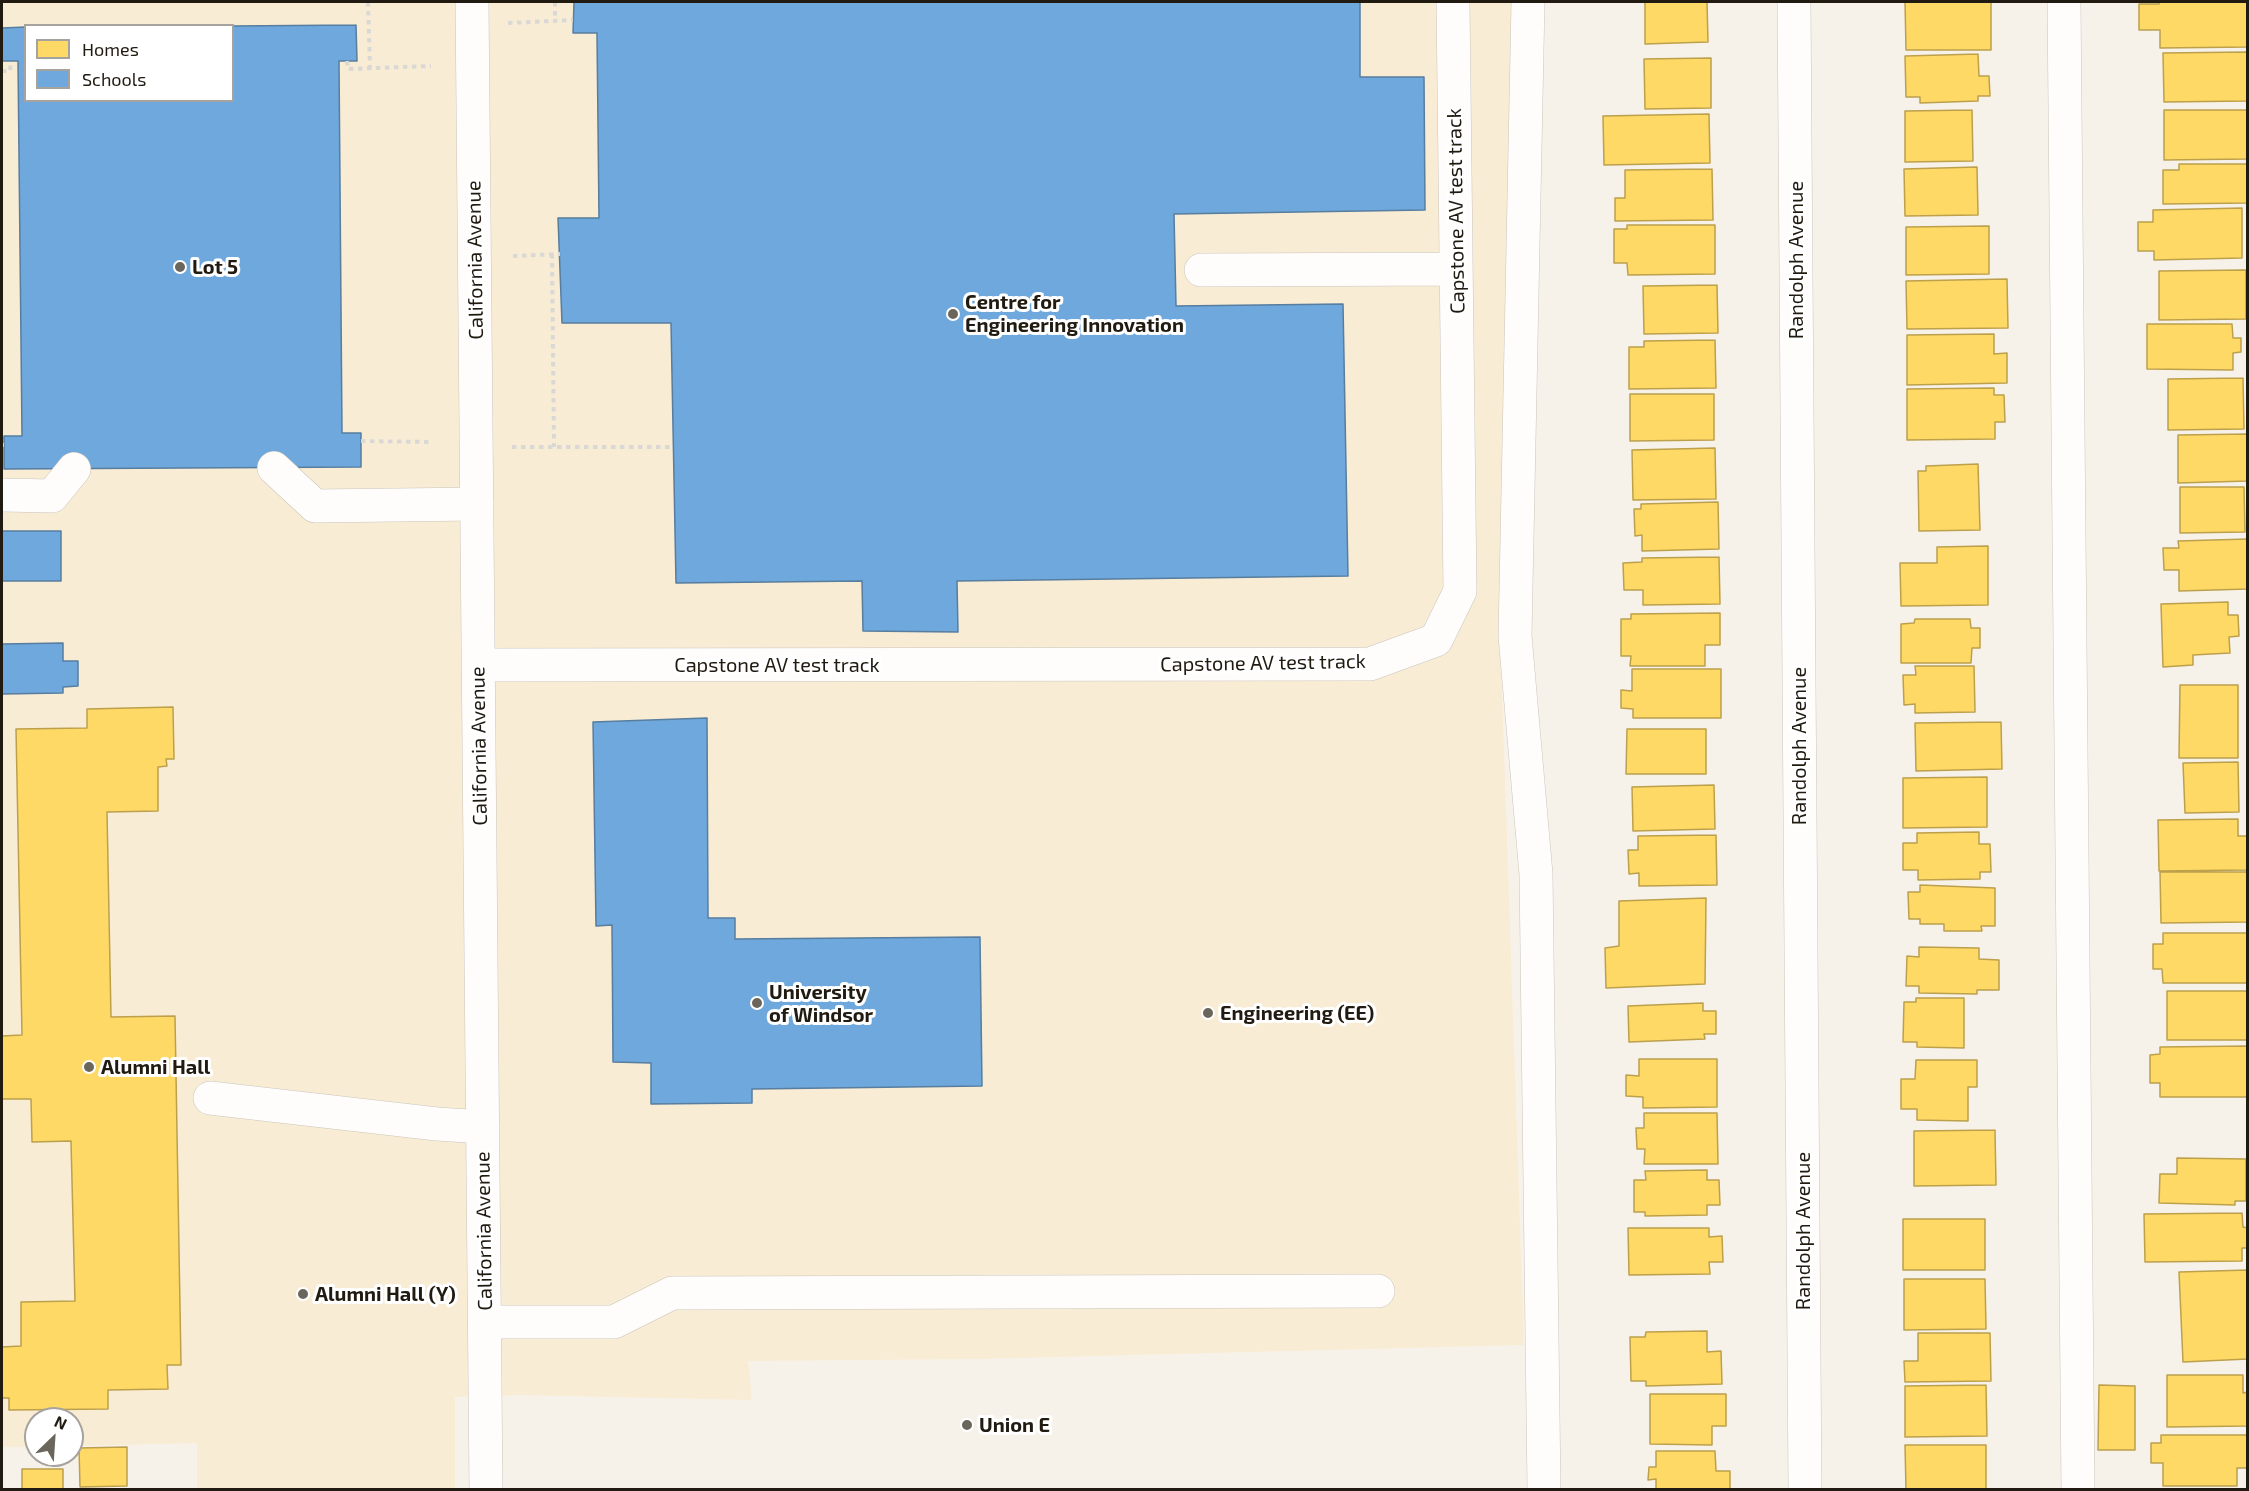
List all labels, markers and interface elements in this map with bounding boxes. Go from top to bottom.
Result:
legend [24,24,234,102]
text: Homes [82,38,139,60]
text: Schools [82,68,146,90]
street label: Capstone AV test track [1442,108,1470,314]
street label: California Avenue [462,180,488,340]
street label: Randolph Avenue [1784,181,1808,339]
place label: Lot 5 [192,255,238,279]
marker: Lot 5 [173,260,187,274]
place label: Centre for Engineering Innovation [965,290,1184,337]
marker: Centre for Engineering Innovation [946,307,960,321]
street label: Capstone AV test track [1160,649,1366,677]
street label: Capstone AV test track [674,653,880,677]
street label: California Avenue [466,666,492,826]
street label: Randolph Avenue [1787,667,1811,825]
place label: University of Windsor [769,980,873,1027]
marker: University of Windsor [750,996,764,1010]
place label: Engineering (EE) [1220,1001,1374,1025]
marker: Engineering (EE) [1201,1006,1215,1020]
place label: Alumni Hall [101,1055,210,1079]
marker: Alumni Hall [82,1060,96,1074]
street label: California Avenue [471,1151,497,1311]
street label: Randolph Avenue [1791,1152,1815,1310]
place label: Alumni Hall (Y) [315,1282,456,1306]
marker: Alumni Hall (Y) [296,1287,310,1301]
north arrow [24,1407,84,1467]
text: N [52,1411,70,1433]
place label: Union E [979,1413,1050,1437]
marker: Union E [960,1418,974,1432]

